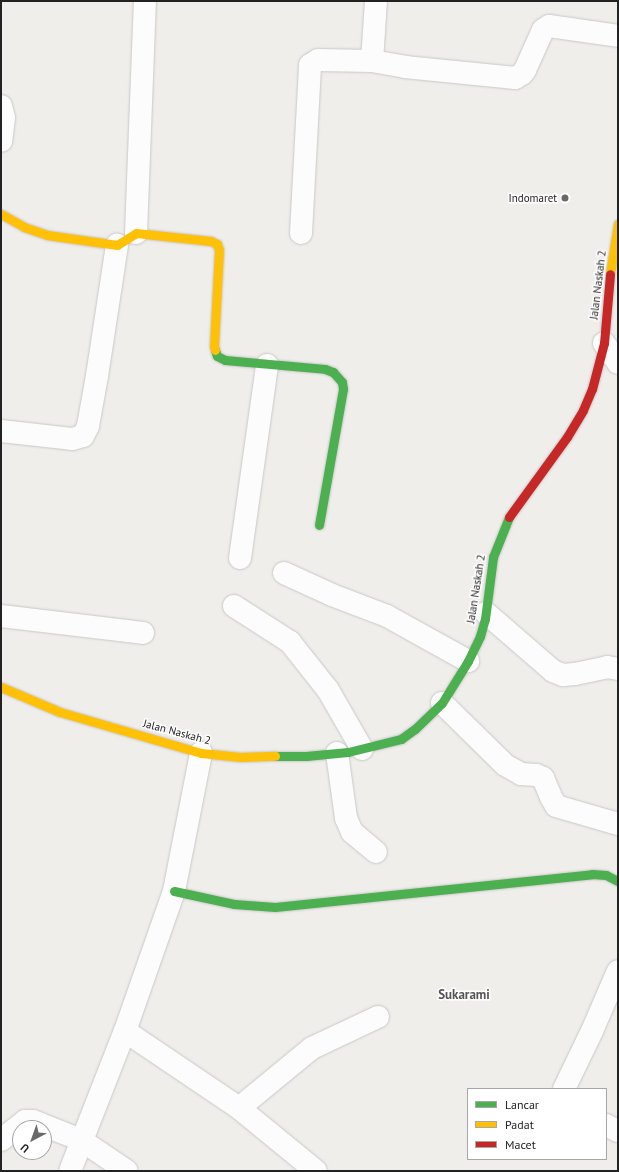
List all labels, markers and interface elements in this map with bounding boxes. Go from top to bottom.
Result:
place label: Indomaret [509,191,557,205]
marker: Indomaret [560,193,570,203]
street label: Jalan Naskah 2 [587,250,609,320]
street label: Jalan Naskah 2 [464,554,488,624]
street label: Jalan Naskah 2 [142,717,212,747]
district label: Sukarami [438,987,490,1003]
legend [467,1088,607,1160]
text: Lancar [505,1097,539,1112]
text: Padat [505,1117,534,1132]
north arrow [12,1120,52,1160]
text: Macet [505,1137,536,1152]
text: U [18,1141,32,1156]

